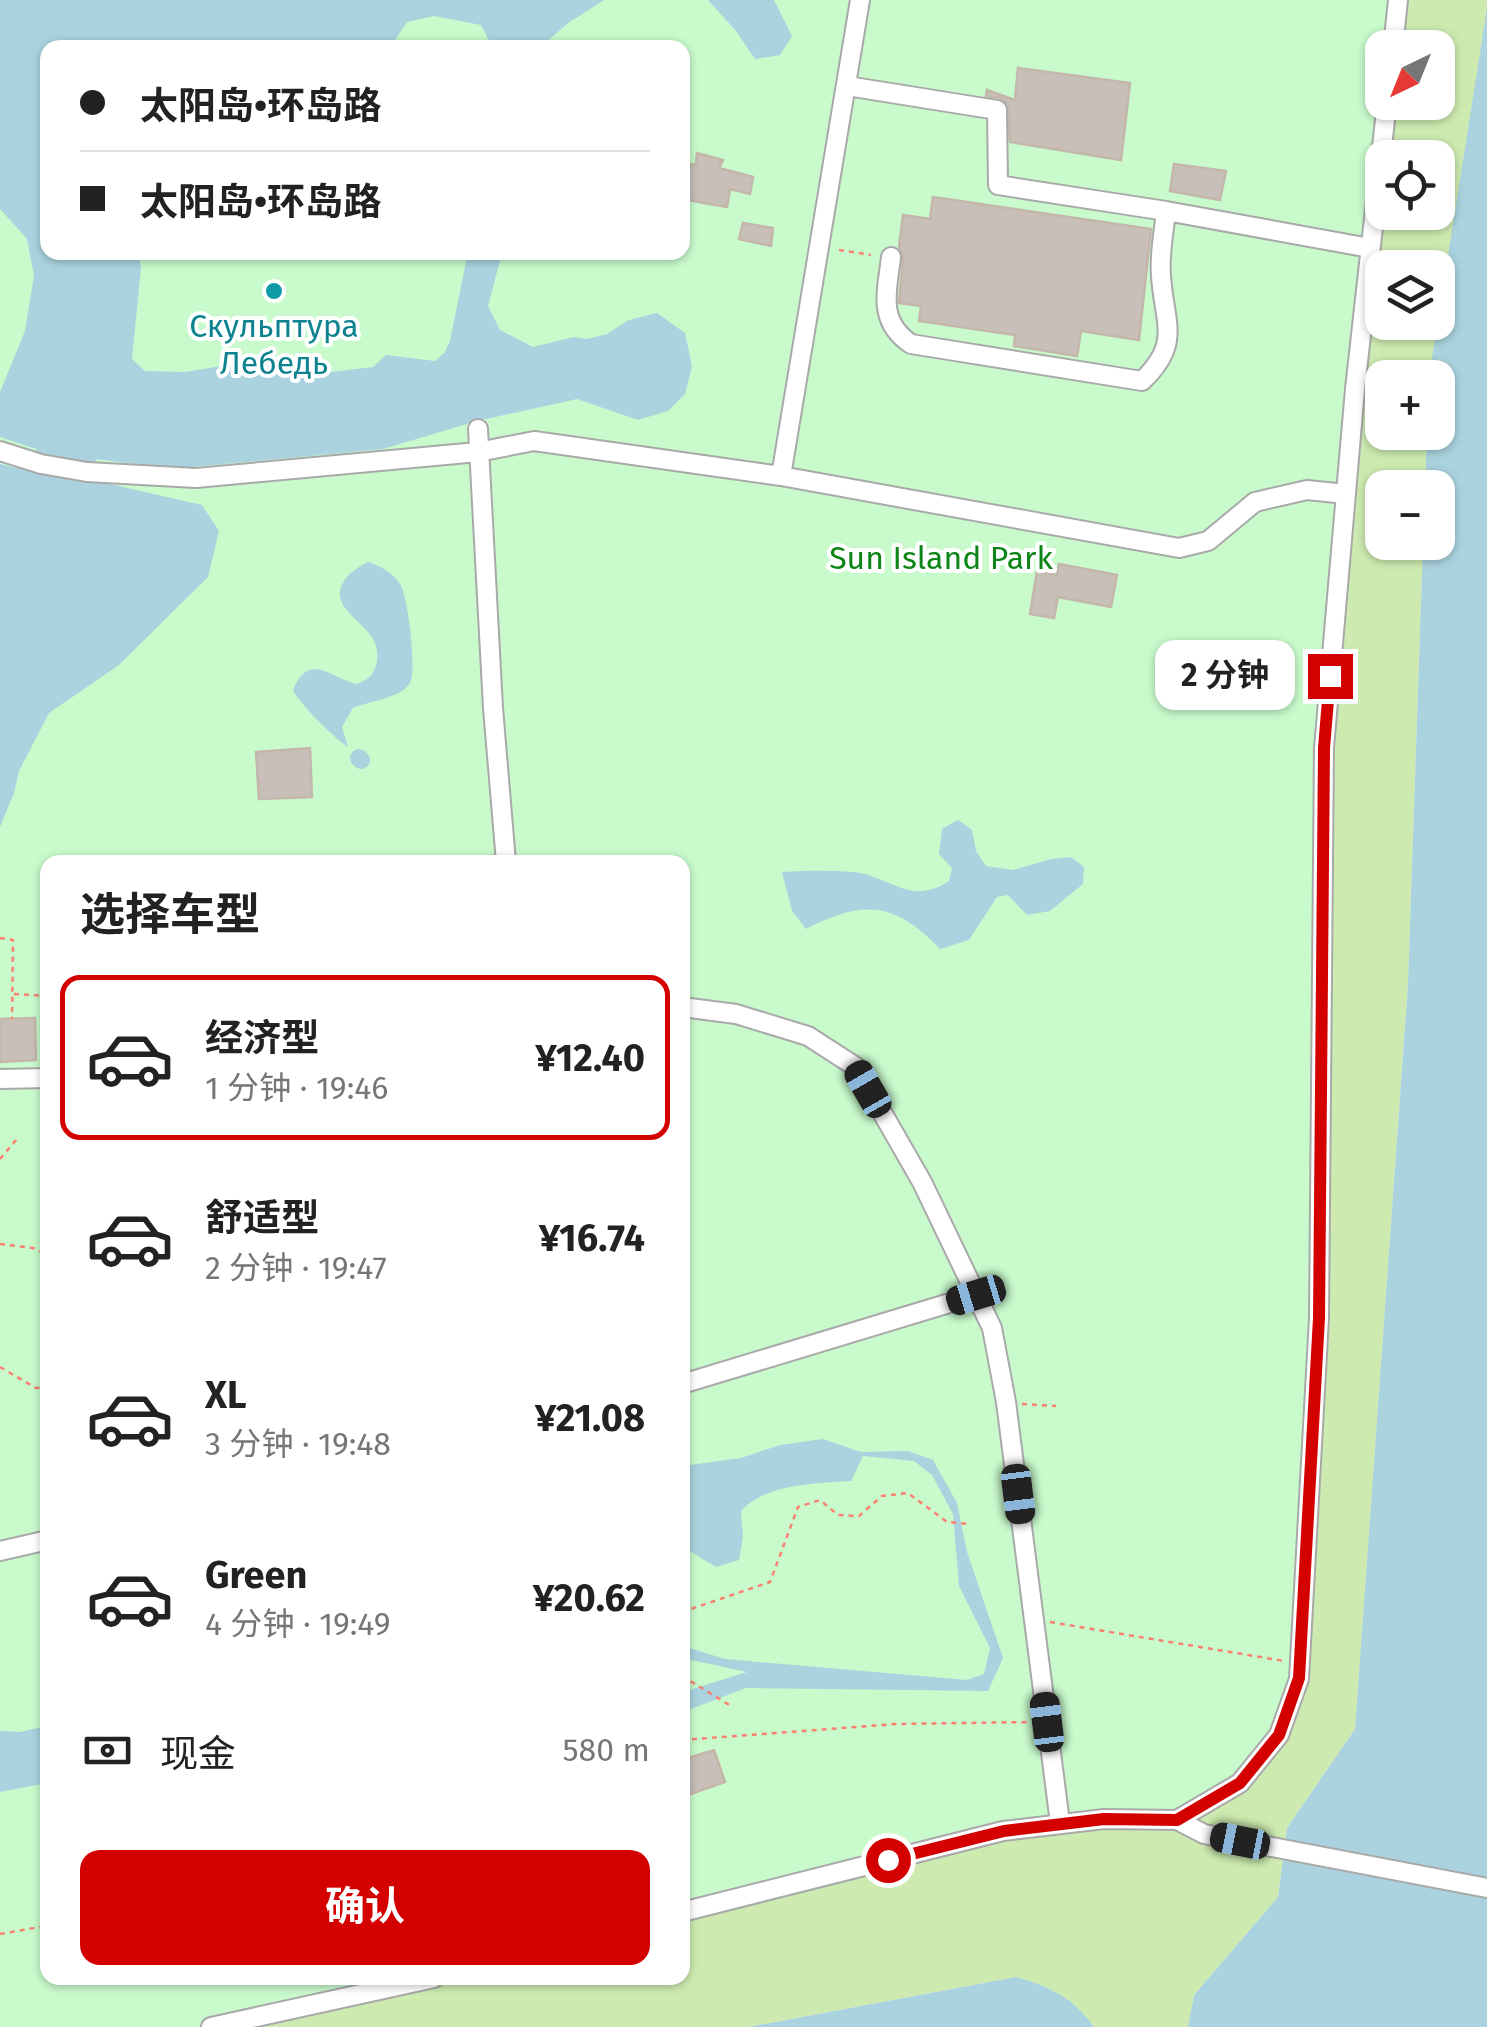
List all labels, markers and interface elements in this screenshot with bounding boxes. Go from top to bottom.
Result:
north arrow [1365,30,1455,120]
map controls [1365,30,1455,560]
text: 太阳岛•环岛路 [140,83,381,129]
button: locate [1365,140,1455,230]
text: 太阳岛•环岛路 [140,179,381,225]
button: layers [1365,250,1455,340]
marker: Скульптура Лебедь [263,280,285,302]
place label: Скульптура Лебедь [189,307,359,382]
button: + [1365,360,1455,450]
button: − [1365,470,1455,560]
park label: Sun Island Park [829,539,1053,577]
callout: 2 分钟 [1155,641,1295,711]
route end [1308,654,1353,699]
text: 2 分钟 [1181,656,1269,694]
text: 选择车型 [80,888,260,942]
icon: car [85,1013,175,1103]
text: 经济型 [205,1015,319,1061]
text: ¥12.40 [535,1035,645,1081]
car [840,1056,896,1122]
text: 1 分钟 · 19:46 [205,1069,388,1107]
icon: car [85,1193,175,1283]
text: 舒适型 [205,1195,319,1241]
text: ¥16.74 [539,1215,645,1261]
text: 2 分钟 · 19:47 [205,1249,387,1287]
car [943,1272,1009,1318]
text: XL [205,1372,247,1418]
icon: car [85,1373,175,1463]
text: ¥21.08 [535,1395,645,1441]
text: 3 分钟 · 19:48 [205,1425,391,1463]
car [999,1462,1037,1526]
text: Green [205,1552,308,1598]
icon: car [85,1553,175,1643]
text: ¥20.62 [533,1575,645,1621]
text: 4 分钟 · 19:49 [205,1605,391,1643]
car [1028,1690,1066,1754]
icon: cash [80,1723,135,1778]
text: 现金 [160,1731,236,1777]
text: 580 m [563,1731,650,1769]
car [1208,1821,1272,1861]
route start [866,1838,911,1883]
button: 确认 [80,1850,650,1965]

